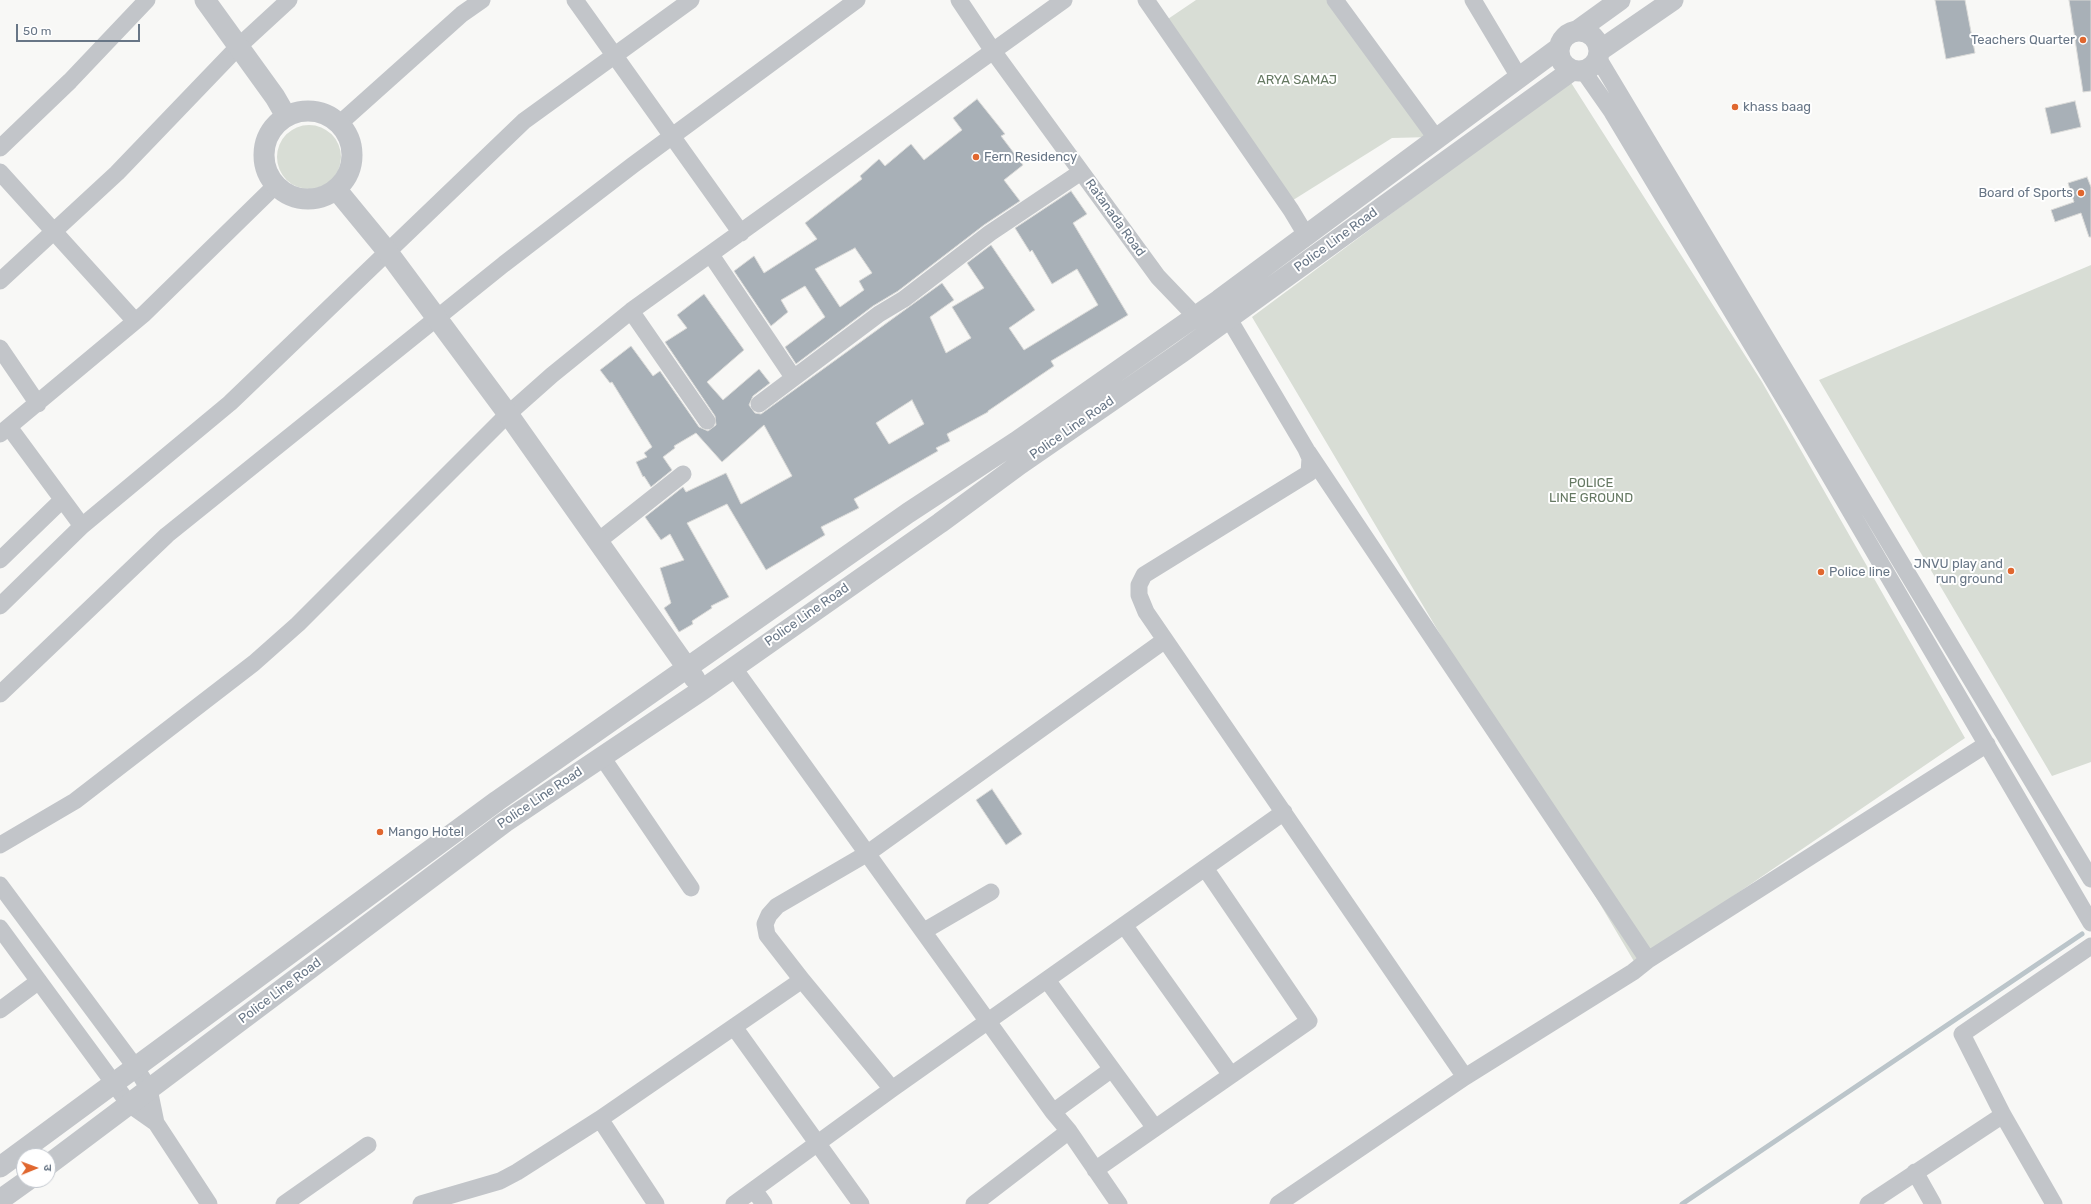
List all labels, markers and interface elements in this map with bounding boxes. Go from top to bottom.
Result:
scale bar [18,16,142,42]
text: 50 m [23,24,51,38]
place label: Teachers Quarter [1971,32,2075,48]
marker: Teachers Quarter [2078,35,2088,45]
park label: ARYA SAMAJ [1257,72,1337,88]
place label: khass baag [1743,99,1811,115]
marker: khass baag [1730,102,1740,112]
place label: Fern Residency [984,149,1077,165]
marker: Fern Residency [971,152,981,162]
street label: Ratanada Road [1082,176,1148,260]
place label: Board of Sports [1978,185,2073,201]
marker: Board of Sports [2076,188,2086,198]
street label: Police Line Road [1291,205,1381,275]
street label: Police Line Road [1027,393,1117,463]
park label: POLICE LINE GROUND [1549,475,1633,506]
place label: JNVU play and run ground [1914,556,2003,587]
place label: Police line [1829,564,1890,580]
marker: JNVU play and run ground [2006,566,2016,576]
marker: Police line [1816,567,1826,577]
street label: Police Line Road [762,580,852,650]
street label: Police Line Road [494,764,586,832]
place label: Mango Hotel [388,824,464,840]
marker: Mango Hotel [375,827,385,837]
street label: Police Line Road [236,955,324,1027]
north arrow [16,1148,56,1188]
text: उ [41,1164,54,1171]

